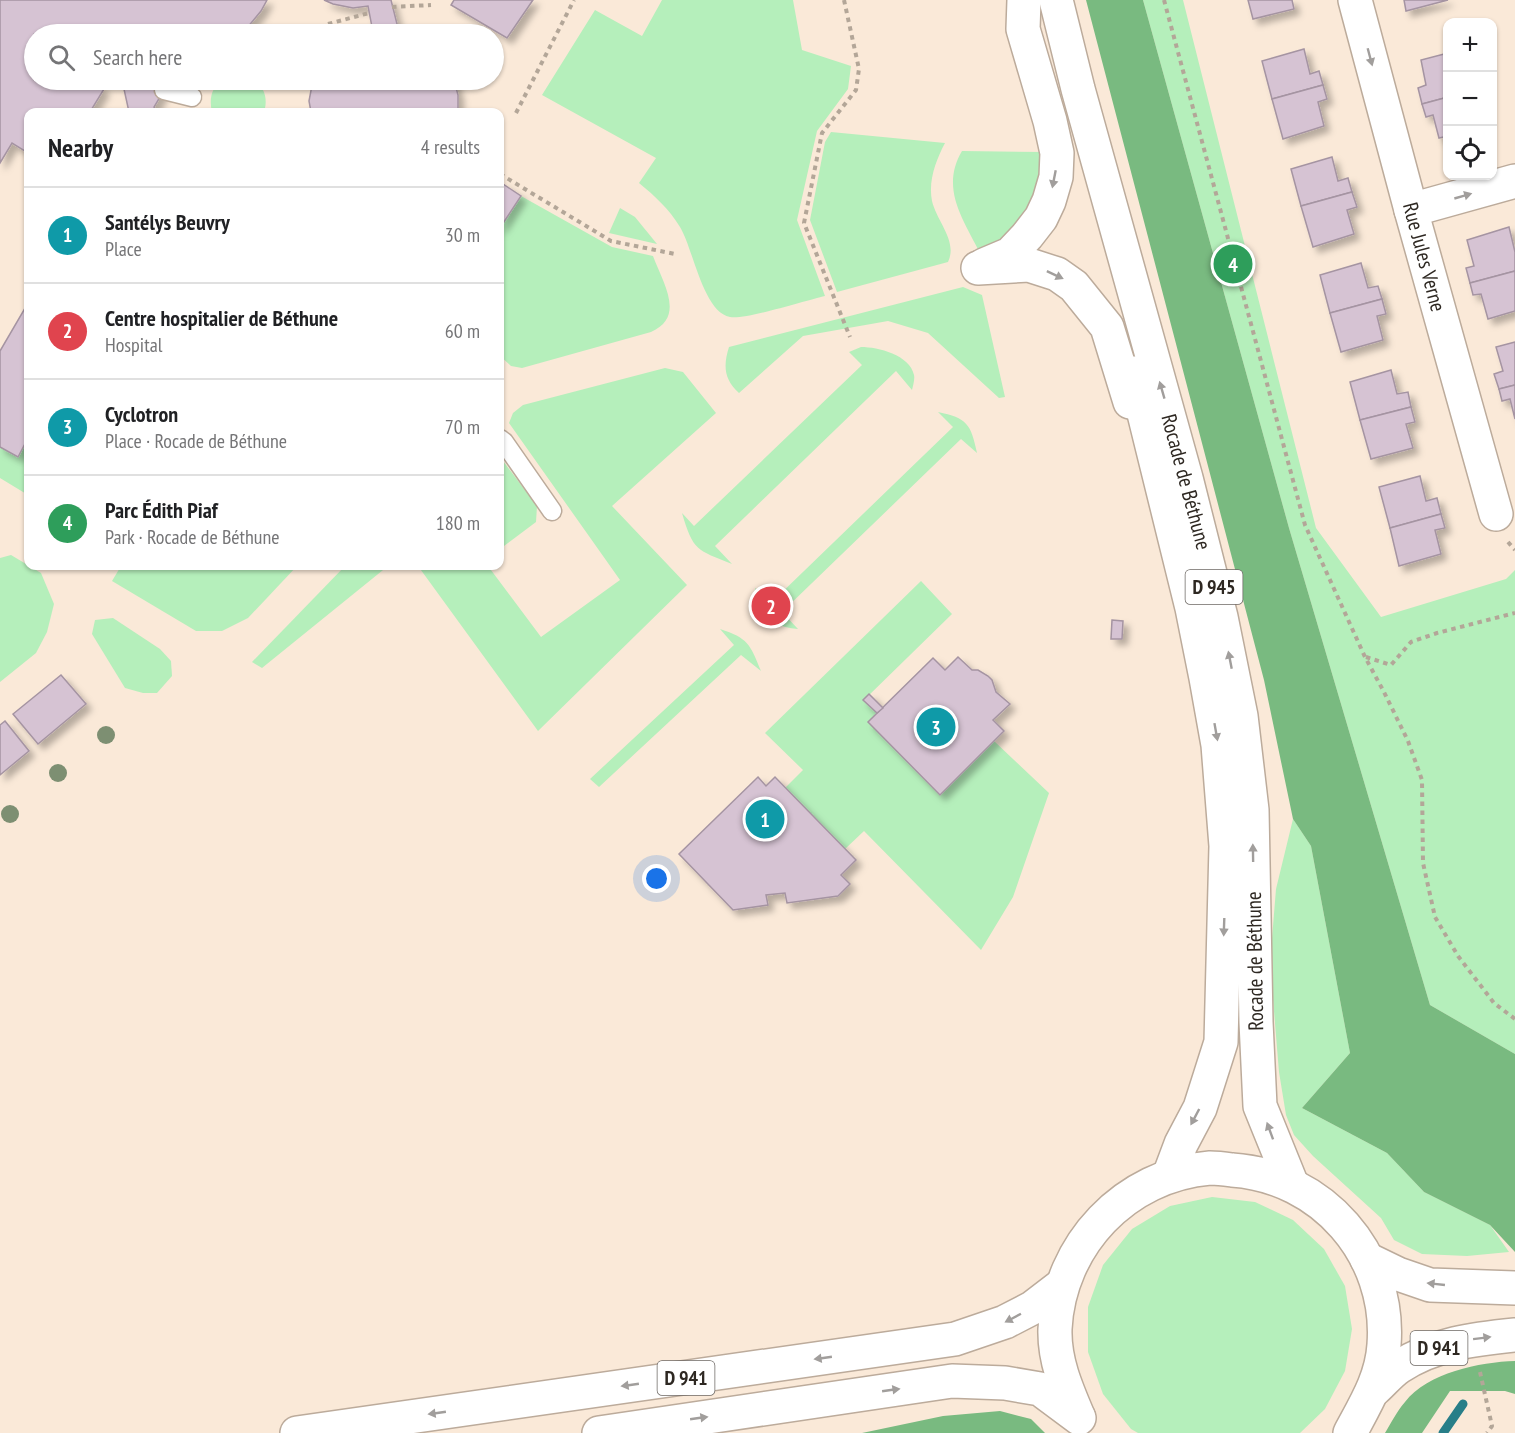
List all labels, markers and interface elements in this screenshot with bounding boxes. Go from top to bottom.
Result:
map controls [1443,18,1497,180]
button: + [1443,18,1497,72]
search box [24,24,504,90]
icon: search [45,41,78,74]
text: Search here [93,43,182,71]
one-way arrow [1366,47,1376,66]
button: − [1443,72,1497,126]
button: locate [1443,126,1497,180]
text: Nearby [48,131,113,164]
text: 4 results [421,134,480,160]
one-way arrow [1049,170,1058,189]
one-way arrow [1454,190,1472,200]
street label: Rue Jules Verne [1397,199,1452,315]
text: Santélys Beuvry [105,208,230,236]
text: 1 [63,222,72,248]
text: 30 m [445,222,480,248]
text: Place [105,236,142,262]
pin: 4 [1214,242,1252,286]
one-way arrow [1046,269,1064,279]
text: Centre hospitalier de Béthune [105,304,338,332]
text: 2 [63,318,72,344]
text: 60 m [445,318,480,344]
text: Hospital [105,332,162,358]
one-way arrow [1157,381,1166,399]
text: Cyclotron [105,400,178,428]
street label: Rocade de Béthune [1155,411,1218,553]
text: 3 [63,414,72,440]
text: 70 m [445,414,480,440]
text: Place · Rocade de Béthune [105,428,287,454]
text: Parc Édith Piaf [105,496,218,524]
text: 4 [63,510,72,536]
text: 180 m [436,510,480,536]
text: Park · Rocade de Béthune [105,524,280,550]
road number: D 945 [1186,570,1242,604]
pin: 2 [752,584,790,628]
one-way arrow [1225,651,1234,670]
pin: 3 [916,704,956,750]
one-way arrow [1212,723,1221,742]
pin: 1 [746,796,784,842]
one-way arrow [1248,844,1258,863]
your location [642,864,671,893]
street label: Rocade de Béthune [1240,891,1269,1031]
one-way arrow [1219,917,1229,936]
one-way arrow [1190,1109,1200,1126]
one-way arrow [1264,1122,1274,1140]
one-way arrow [1426,1279,1445,1289]
one-way arrow [1004,1313,1021,1323]
road number: D 941 [1410,1331,1468,1365]
one-way arrow [1473,1334,1492,1343]
one-way arrow [814,1353,833,1363]
road number: D 941 [658,1361,714,1395]
one-way arrow [621,1381,640,1390]
one-way arrow [882,1385,901,1394]
one-way arrow [428,1408,447,1417]
one-way arrow [689,1414,708,1423]

